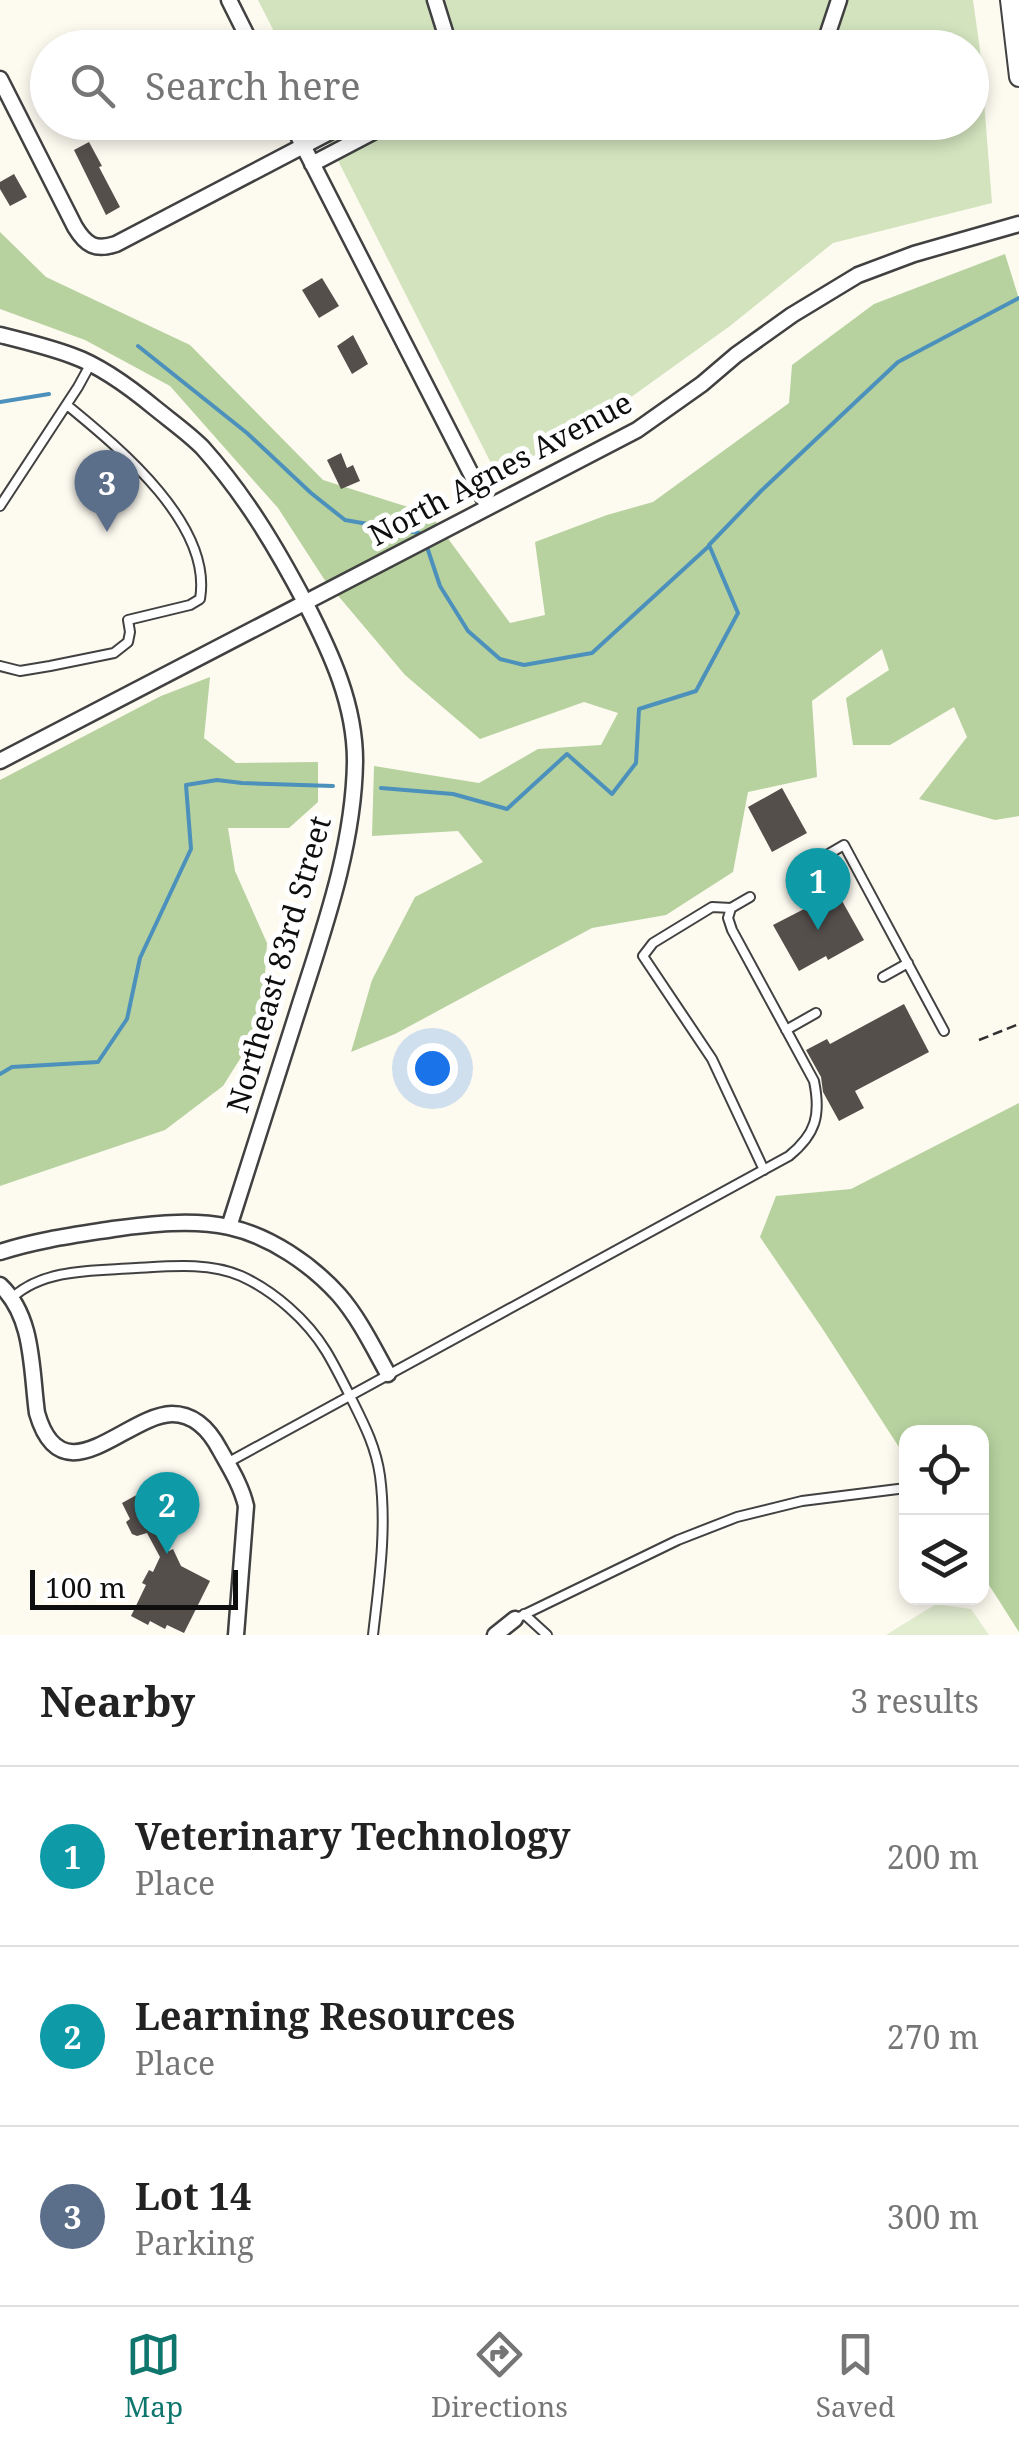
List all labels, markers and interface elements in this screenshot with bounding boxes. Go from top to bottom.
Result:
search box [30,30,989,140]
icon: search [65,58,120,113]
text: Search here [145,59,361,111]
street label: North Agnes Avenue [361,381,639,555]
pin: 3 [74,450,140,532]
street label: Northeast 83rd Street [216,811,340,1117]
pin: 1 [786,848,850,930]
your location [407,1043,458,1094]
map controls [899,1425,989,1605]
button: locate [899,1425,989,1515]
pin: 2 [134,1472,200,1554]
button: layers [899,1515,989,1605]
scale bar [30,1565,238,1610]
text: 100 m [45,1568,126,1606]
text: Nearby [40,1672,195,1729]
text: 3 results [850,1679,979,1722]
text: Veterinary Technology [135,1809,570,1861]
text: 1 [63,1835,82,1878]
text: 200 m [887,1835,979,1878]
text: Place [135,1861,215,1904]
text: Learning Resources [135,1989,515,2041]
text: 2 [63,2015,82,2058]
text: 270 m [887,2015,979,2058]
text: Place [135,2041,215,2084]
text: Lot 14 [135,2169,251,2221]
text: 3 [63,2195,82,2238]
text: 300 m [887,2195,979,2238]
text: Parking [135,2221,254,2264]
tab: Map [124,2327,183,2425]
tab: Directions [431,2327,568,2425]
tab: Saved [816,2327,895,2425]

